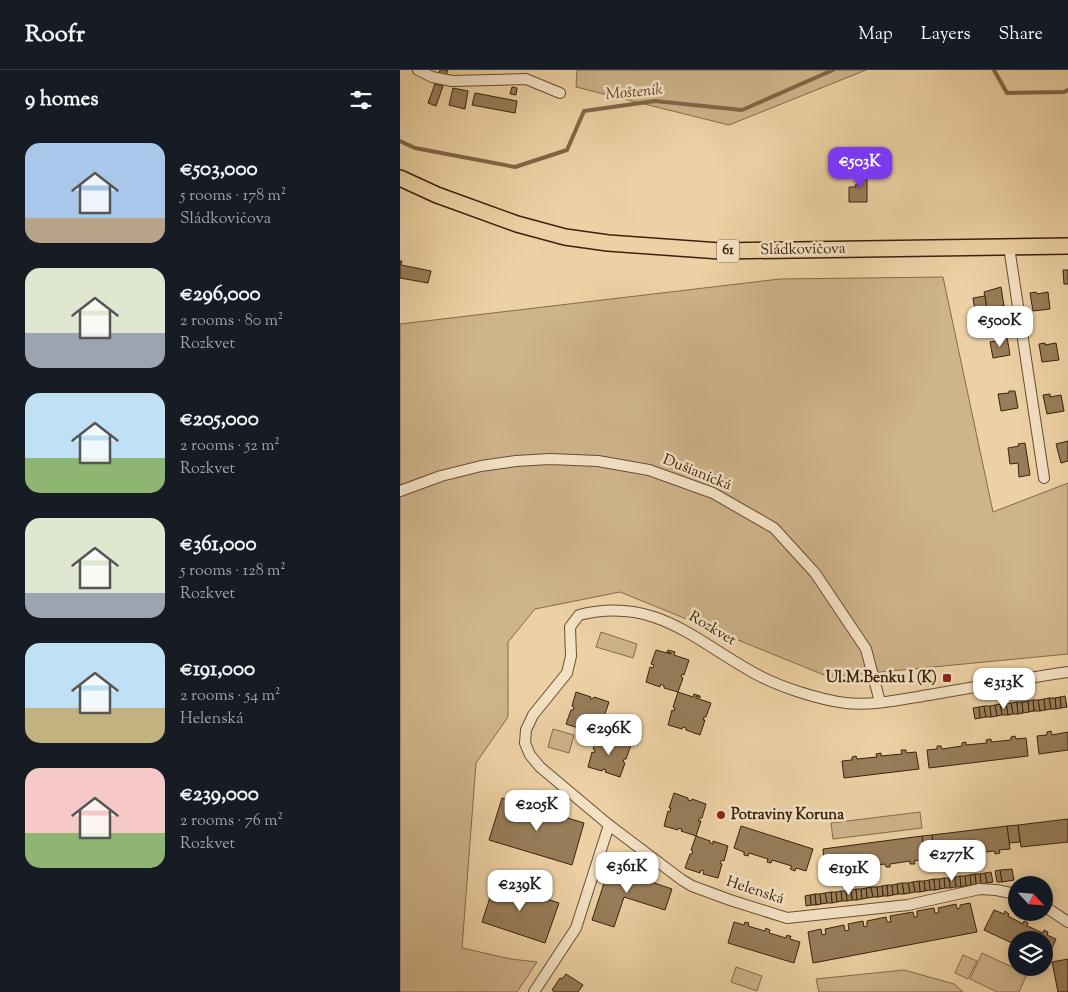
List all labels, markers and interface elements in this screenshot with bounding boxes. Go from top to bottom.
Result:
text: Roofr [25,18,85,52]
text: Map [858,22,893,48]
text: Layers [921,22,971,48]
text: Share [999,22,1043,48]
water label: Mošteník [604,79,664,107]
text: 9 homes [25,85,98,115]
icon: filters [347,86,375,114]
pin: €503K [825,146,895,189]
text: €503K [839,151,881,174]
text: €503,000 [180,155,258,185]
icon: home [65,163,125,223]
text: 5 rooms · 178 m² [180,185,286,208]
text: Sládkovičova [180,208,271,231]
street label: Sládkovičova [760,239,846,261]
road number: 61 [717,240,739,262]
text: €296,000 [180,280,261,310]
icon: home [65,288,125,348]
pin: €500K [965,306,1035,348]
text: 2 rooms · 80 m² [180,310,283,333]
text: €500K [978,310,1022,333]
text: Rozkvet [180,333,235,356]
text: €205,000 [180,405,259,435]
icon: home [65,413,125,473]
text: 2 rooms · 52 m² [180,435,280,458]
street label: Dušianická [659,450,735,496]
text: Rozkvet [180,458,235,481]
text: €361,000 [180,530,257,560]
icon: home [65,538,125,598]
text: 5 rooms · 128 m² [180,560,286,583]
text: Rozkvet [180,583,235,606]
street label: Rozkvet [684,607,740,651]
text: €191,000 [180,655,255,685]
icon: home [65,663,125,723]
place label: Ul.M.Benku I (K) [826,668,937,689]
pin: €313K [969,668,1039,710]
marker: Ul.M.Benku I (K) [941,672,953,684]
text: €313K [984,672,1024,695]
text: 2 rooms · 54 m² [180,685,280,708]
text: Helenská [180,708,244,731]
pin: €296K [574,714,644,756]
text: €296K [587,718,631,741]
text: €239,000 [180,780,259,810]
icon: home [65,788,125,848]
pin: €205K [502,790,572,832]
text: €205K [516,794,558,817]
place label: Potraviny Koruna [731,805,844,826]
marker: Potraviny Koruna [715,809,727,821]
text: 2 rooms · 76 m² [180,810,283,833]
text: Rozkvet [180,833,235,856]
pin: €277K [917,840,987,882]
text: €277K [930,844,974,867]
pin: €361K [592,852,662,894]
pin: €191K [814,854,884,896]
text: €361K [607,856,647,879]
text: €191K [829,858,869,881]
pin: €239K [485,870,555,912]
street label: Helenská [723,872,787,910]
text: €239K [499,874,541,897]
north arrow [1008,876,1052,921]
map controls [1008,876,1053,976]
button: layers [1008,931,1053,976]

